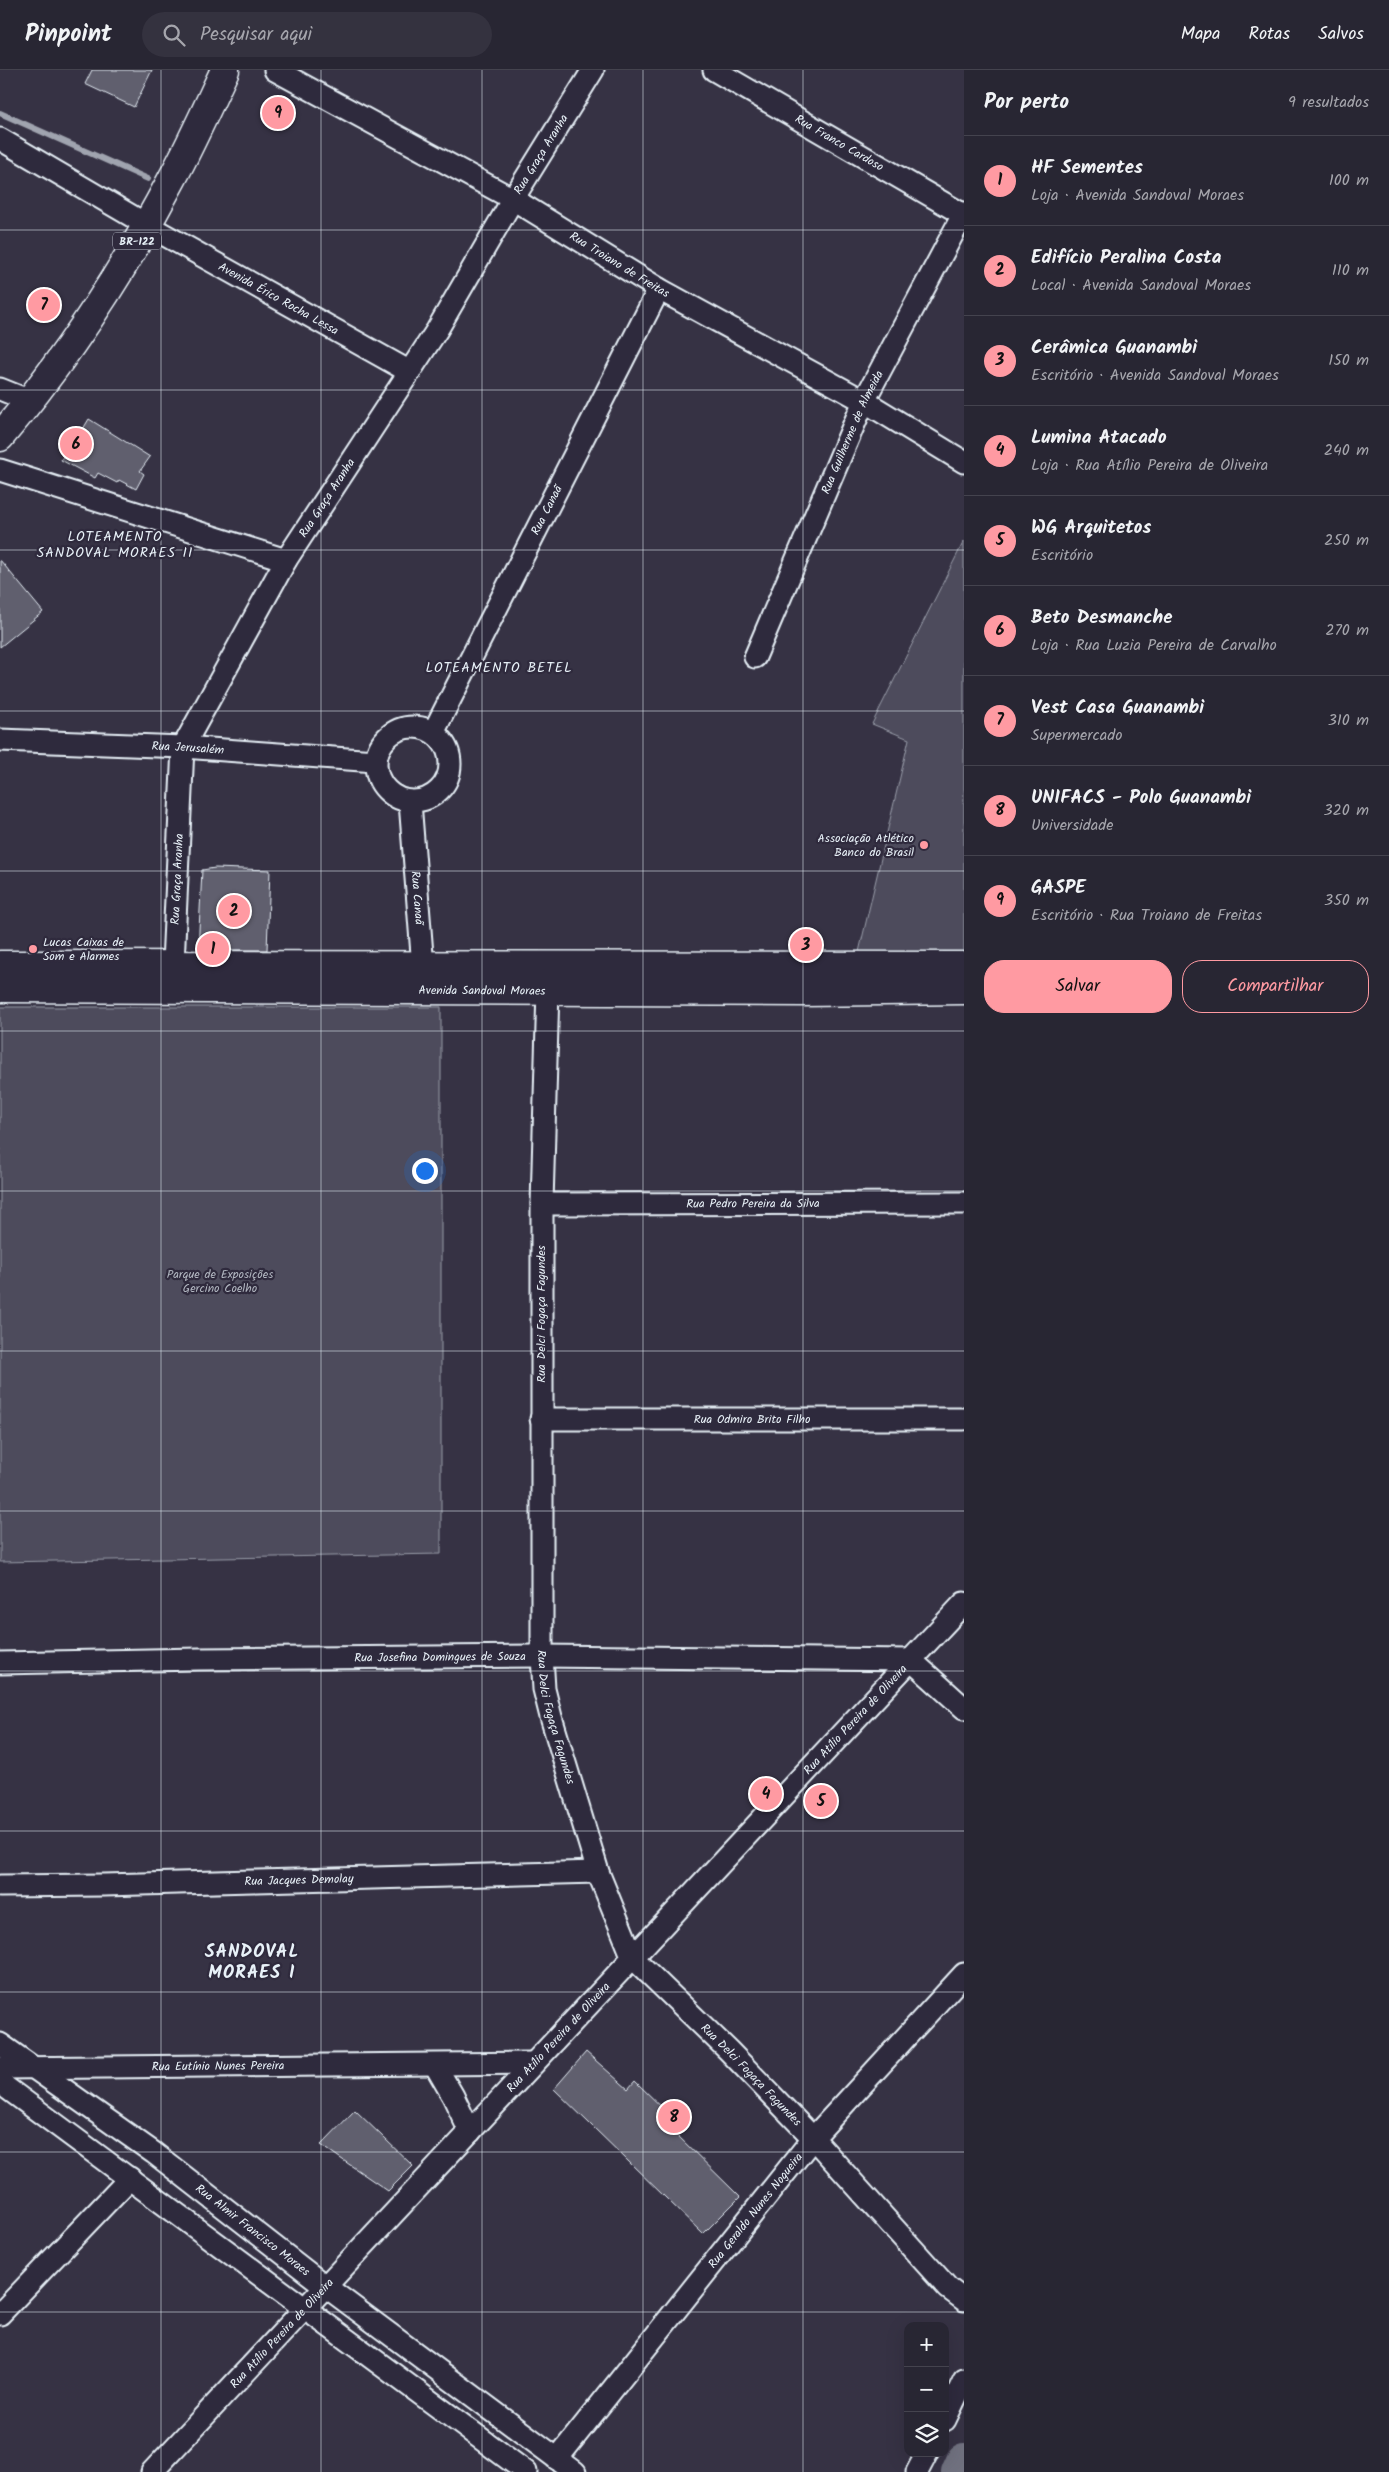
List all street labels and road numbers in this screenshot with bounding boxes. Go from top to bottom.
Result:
street label: Rua Graça Aranha [509,110,574,198]
street label: Rua Franco Cardoso [791,110,887,176]
street label: Rua Troiano de Freitas [566,227,673,303]
road number: BR-122 [113,232,161,250]
street label: Avenida Érico Rocha Lessa [215,258,342,340]
street label: Rua Guilherme de Almeida [817,367,889,497]
street label: Rua Graça Aranha [294,454,360,542]
street label: Rua Canaã [526,481,568,539]
street label: Rua Jerusalém [151,737,225,760]
street label: Rua Graça Aranha [166,833,189,925]
street label: Rua Canaã [405,870,429,927]
street label: Avenida Sandoval Moraes [418,981,545,1001]
street label: Rua Pedro Pereira da Silva [686,1194,820,1214]
street label: Rua Delci Fogaça Fagundes [532,1245,551,1383]
street label: Rua Odmiro Brito Filho [694,1410,810,1429]
street label: Rua Josefina Domingues de Souza [354,1647,526,1668]
street label: Rua Delci Fogaça Fagundes [532,1650,580,1787]
street label: Rua Atílio Pereira de Oliveira [799,1660,912,1779]
street label: Rua Jacques Demolay [244,1869,354,1891]
street label: Rua Atílio Pereira de Oliveira [502,1978,615,2097]
street label: Rua Delci Fogaça Fagundes [696,2019,806,2131]
street label: Rua Eutínio Nunes Pereira [152,2056,285,2077]
street label: Rua Geraldo Nunes Nogueira [704,2148,808,2273]
street label: Rua Almir Francisco Moraes [191,2180,314,2281]
street label: Rua Atílio Pereira de Oliveira [226,2274,339,2393]

